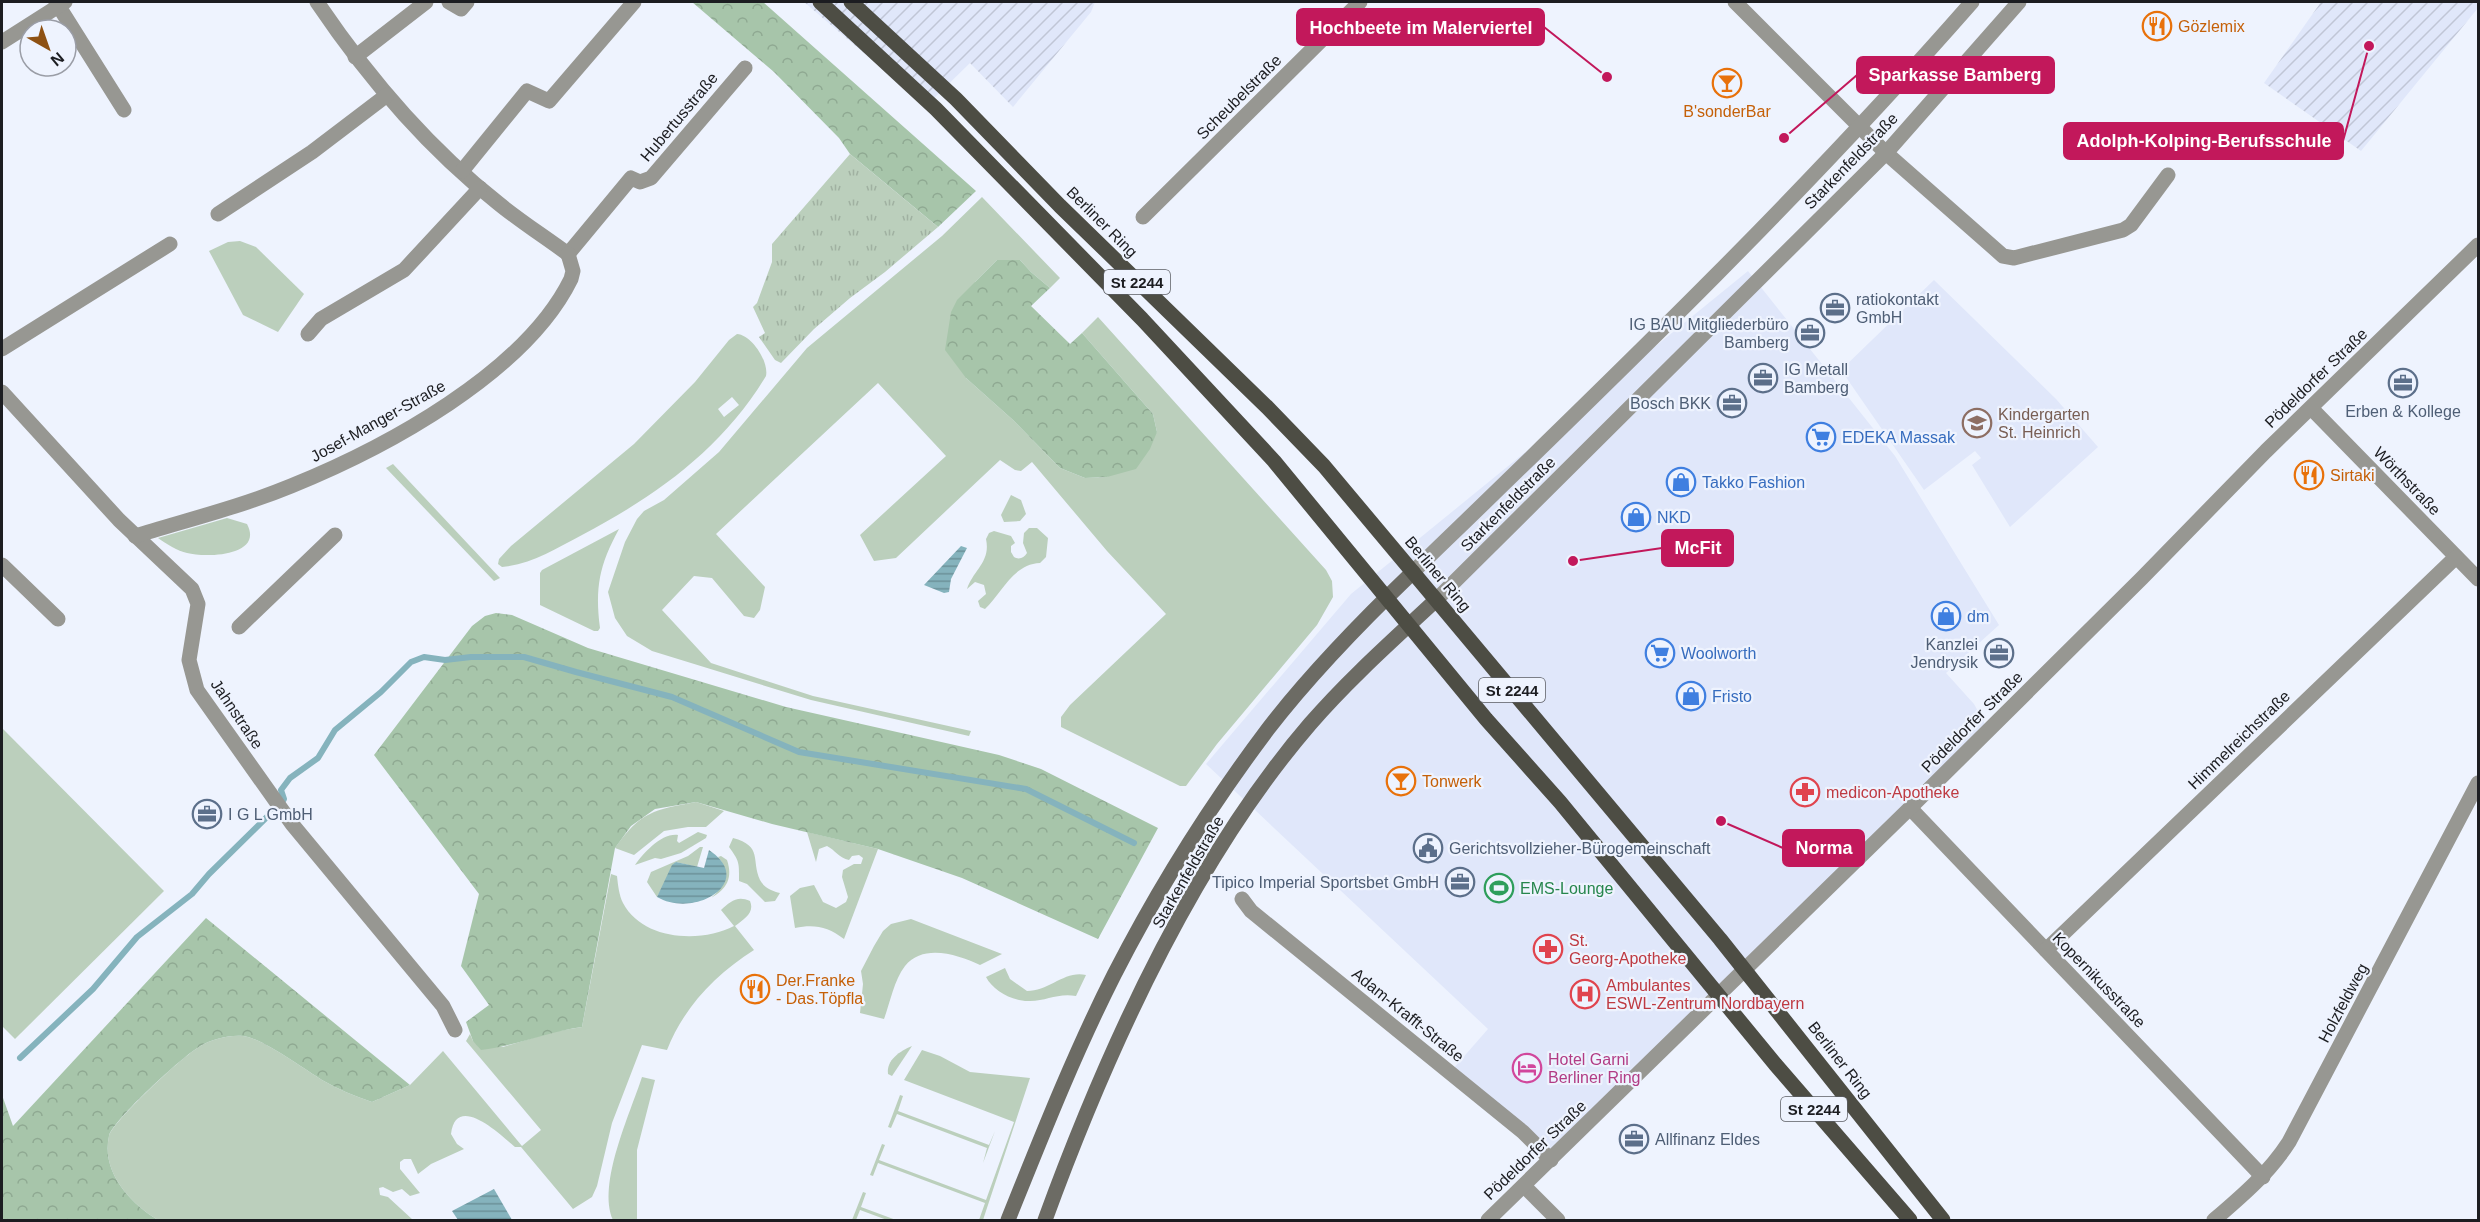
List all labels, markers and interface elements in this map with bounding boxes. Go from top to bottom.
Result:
callout: Hochbeete im Malerviertel [1297,9,1544,45]
restaurant icon: Gözlemix [2141,10,2173,42]
north arrow [18,18,78,78]
text: Hochbeete im Malerviertel [1309,18,1533,38]
place label: Gözlemix [2178,18,2245,35]
text: N [47,49,67,69]
street label: Scheubelstraße [1193,51,1285,143]
callout: Sparkasse Bamberg [1857,57,2054,93]
text: Sparkasse Bamberg [1868,65,2042,85]
bar icon: B'sonderBar [1711,67,1743,99]
street label: Hubertusstraße [637,69,721,165]
place label: B'sonderBar [1683,103,1771,120]
street label: Starkenfeldstraße [1801,110,1901,212]
callout: Adolph-Kolping-Berufsschule [2064,123,2343,159]
text: Adolph-Kolping-Berufsschule [2077,131,2332,151]
street label: Berliner Ring [1063,183,1141,261]
road number: St 2244 [1104,270,1170,294]
place label: ratiokontakt GmbH [1856,291,1939,326]
office icon: ratiokontakt GmbH [1819,292,1851,324]
place label: IG BAU Mitgliederbüro Bamberg [1629,316,1789,351]
office icon: IG BAU Mitgliederbüro Bamberg [1794,317,1826,349]
street label: Pödeldorfer Straße [2261,325,2371,431]
place label: IG Metall Bamberg [1784,361,1849,396]
office icon: IG Metall Bamberg [1747,362,1779,394]
office icon: Erben & Kollege [2387,367,2419,399]
street label: Josef-Manger-Straße [308,377,448,465]
office icon: Bosch BKK [1716,387,1748,419]
place label: Bosch BKK [1630,395,1711,412]
place label: Erben & Kollege [2345,403,2461,420]
place label: Kindergarten St. Heinrich [1998,406,2090,441]
school or university icon: Kindergarten St. Heinrich [1961,407,1993,439]
supermarket icon: EDEKA Massak [1805,421,1837,453]
place label: EDEKA Massak [1842,429,1956,446]
street label: Wörthstraße [2370,443,2444,519]
street label: Starkenfeldstraße [1457,453,1559,555]
restaurant icon: Sirtaki [2293,459,2325,491]
shop icon: Takko Fashion [1665,466,1697,498]
place label: Sirtaki [2330,467,2374,484]
place label: Takko Fashion [1702,474,1805,491]
shop icon: NKD [1620,501,1652,533]
place label: NKD [1657,509,1691,526]
callout: McFit [1662,530,1733,566]
street label: Berliner Ring [1402,533,1474,615]
text: McFit [1675,538,1722,558]
shop icon: dm [1930,600,1962,632]
place label: dm [1967,608,1989,625]
place label: Kanzlei Jendrysik [1910,636,1979,671]
supermarket icon: Woolworth [1644,637,1676,669]
office icon: Kanzlei Jendrysik [1983,637,2015,669]
place label: Woolworth [1681,645,1756,662]
street label: Pödeldorfer Straße [1918,668,2026,776]
street label: Jahnstraße [208,676,266,752]
road number: St 2244 [1479,678,1545,702]
shop icon: Fristo [1675,680,1707,712]
street label: Himmelreichstraße [2185,687,2293,793]
place label: Fristo [1712,688,1752,705]
bar icon: Tonwerk [1385,765,1417,797]
place label: Tonwerk [1422,773,1483,790]
pharmacy icon: medicon-Apotheke [1789,776,1821,808]
place label: medicon-Apotheke [1826,784,1960,801]
office icon: I G L GmbH [191,798,223,830]
place label: I G L GmbH [228,806,313,823]
street label: Starkenfeldstraße [1149,813,1227,931]
callout: Norma [1783,830,1864,866]
public building icon: Gerichtsvollzieher-Bürogemeinschaft [1412,832,1444,864]
text: Norma [1795,838,1853,858]
place label: Gerichtsvollzieher-Bürogemeinschaft [1449,840,1711,857]
office icon: Tipico Imperial Sportsbet GmbH [1444,866,1476,898]
sports icon: EMS-Lounge [1483,872,1515,904]
place label: Tipico Imperial Sportsbet GmbH [1212,874,1439,891]
place label: EMS-Lounge [1520,880,1613,897]
street label: Kopernikusstraße [2049,929,2149,1031]
place label: St. Georg-Apotheke [1569,932,1687,967]
pharmacy icon: St. Georg-Apotheke [1532,933,1564,965]
street label: Holzfeldweg [2315,961,2371,1045]
street label: Adam-Krafft-Straße [1349,965,1467,1065]
place label: Der.Franke - Das.Töpfla [776,972,863,1007]
restaurant icon: Der.Franke - Das.Töpfla [739,973,771,1005]
place label: Ambulantes ESWL-Zentrum Nordbayern [1606,977,1804,1012]
hospital icon: Ambulantes ESWL-Zentrum Nordbayern [1569,978,1601,1010]
street label: Berliner Ring [1805,1018,1875,1102]
place label: Hotel Garni Berliner Ring [1548,1051,1640,1086]
hotel icon: Hotel Garni Berliner Ring [1511,1052,1543,1084]
street label: Pödeldorfer Straße [1480,1097,1590,1203]
road number: St 2244 [1781,1097,1847,1121]
office icon: Allfinanz Eldes [1618,1123,1650,1155]
place label: Allfinanz Eldes [1655,1131,1760,1148]

